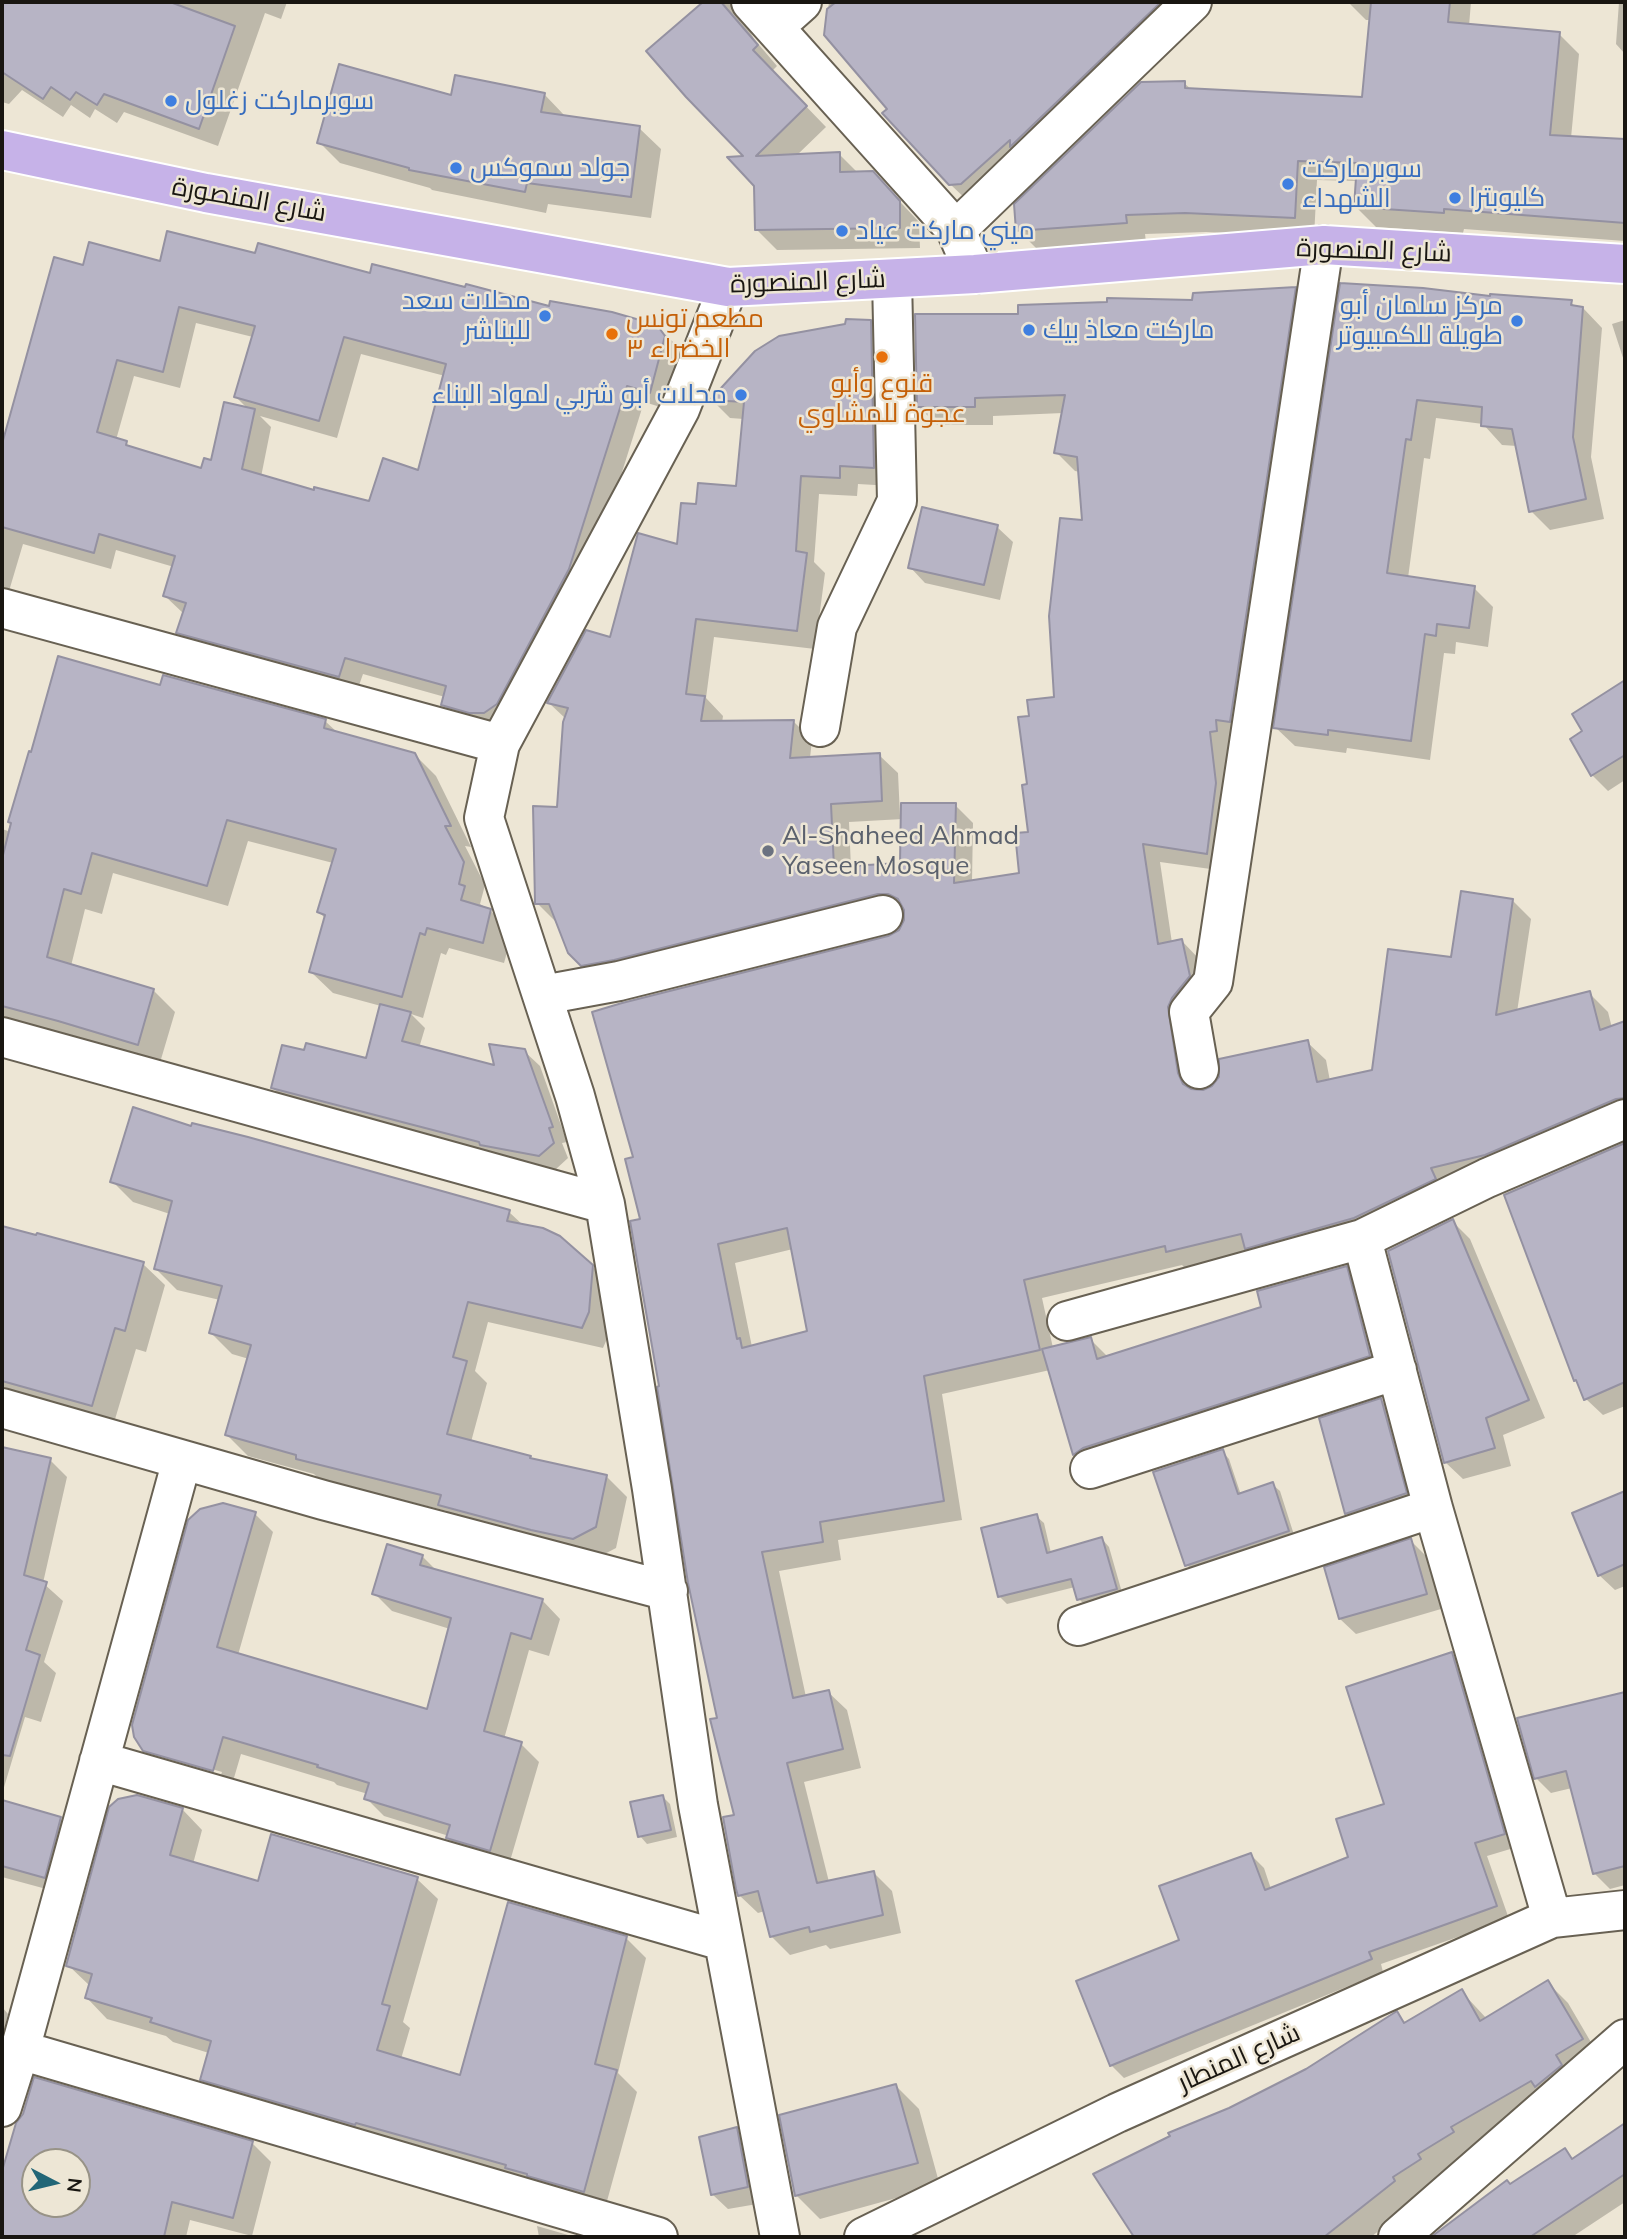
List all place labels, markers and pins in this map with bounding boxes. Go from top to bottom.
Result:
place label: سوبرماركت زغلول [185,85,374,117]
marker: سوبرماركت زغلول [163,93,179,109]
place label: جولد سموكس [470,152,630,184]
place label: سوبرماركت الشهداء [1302,153,1422,214]
marker: جولد سموكس [448,160,464,176]
marker: سوبرماركت الشهداء [1280,176,1296,192]
place label: كليوبترا [1469,182,1545,214]
marker: كليوبترا [1447,190,1463,206]
place label: ميني ماركت عياد [856,215,1035,247]
marker: ميني ماركت عياد [834,223,850,239]
place label: محلات سعد للبناشر [402,285,531,346]
place label: مركز سلمان أبو طويلة للكمبيوتر [1337,290,1503,352]
place label: مطعم تونس الخضراء ٣ [626,303,764,364]
marker: محلات سعد للبناشر [537,308,553,324]
marker: مركز سلمان أبو طويلة للكمبيوتر [1509,313,1525,329]
place label: ماركت معاذ بيك [1043,314,1215,346]
marker: ماركت معاذ بيك [1021,322,1037,338]
marker: مطعم تونس الخضراء ٣ [604,326,620,342]
marker: قنوع وأبو عجوة للمشاوي [874,349,890,365]
place label: قنوع وأبو عجوة للمشاوي [798,368,966,430]
place label: محلات أبو شربي لمواد البناء [431,379,727,411]
marker: محلات أبو شربي لمواد البناء [733,387,749,403]
place label: Al-Shaheed Ahmad Yaseen Mosque [782,820,1019,882]
marker: Al-Shaheed Ahmad Yaseen Mosque [760,843,776,859]

